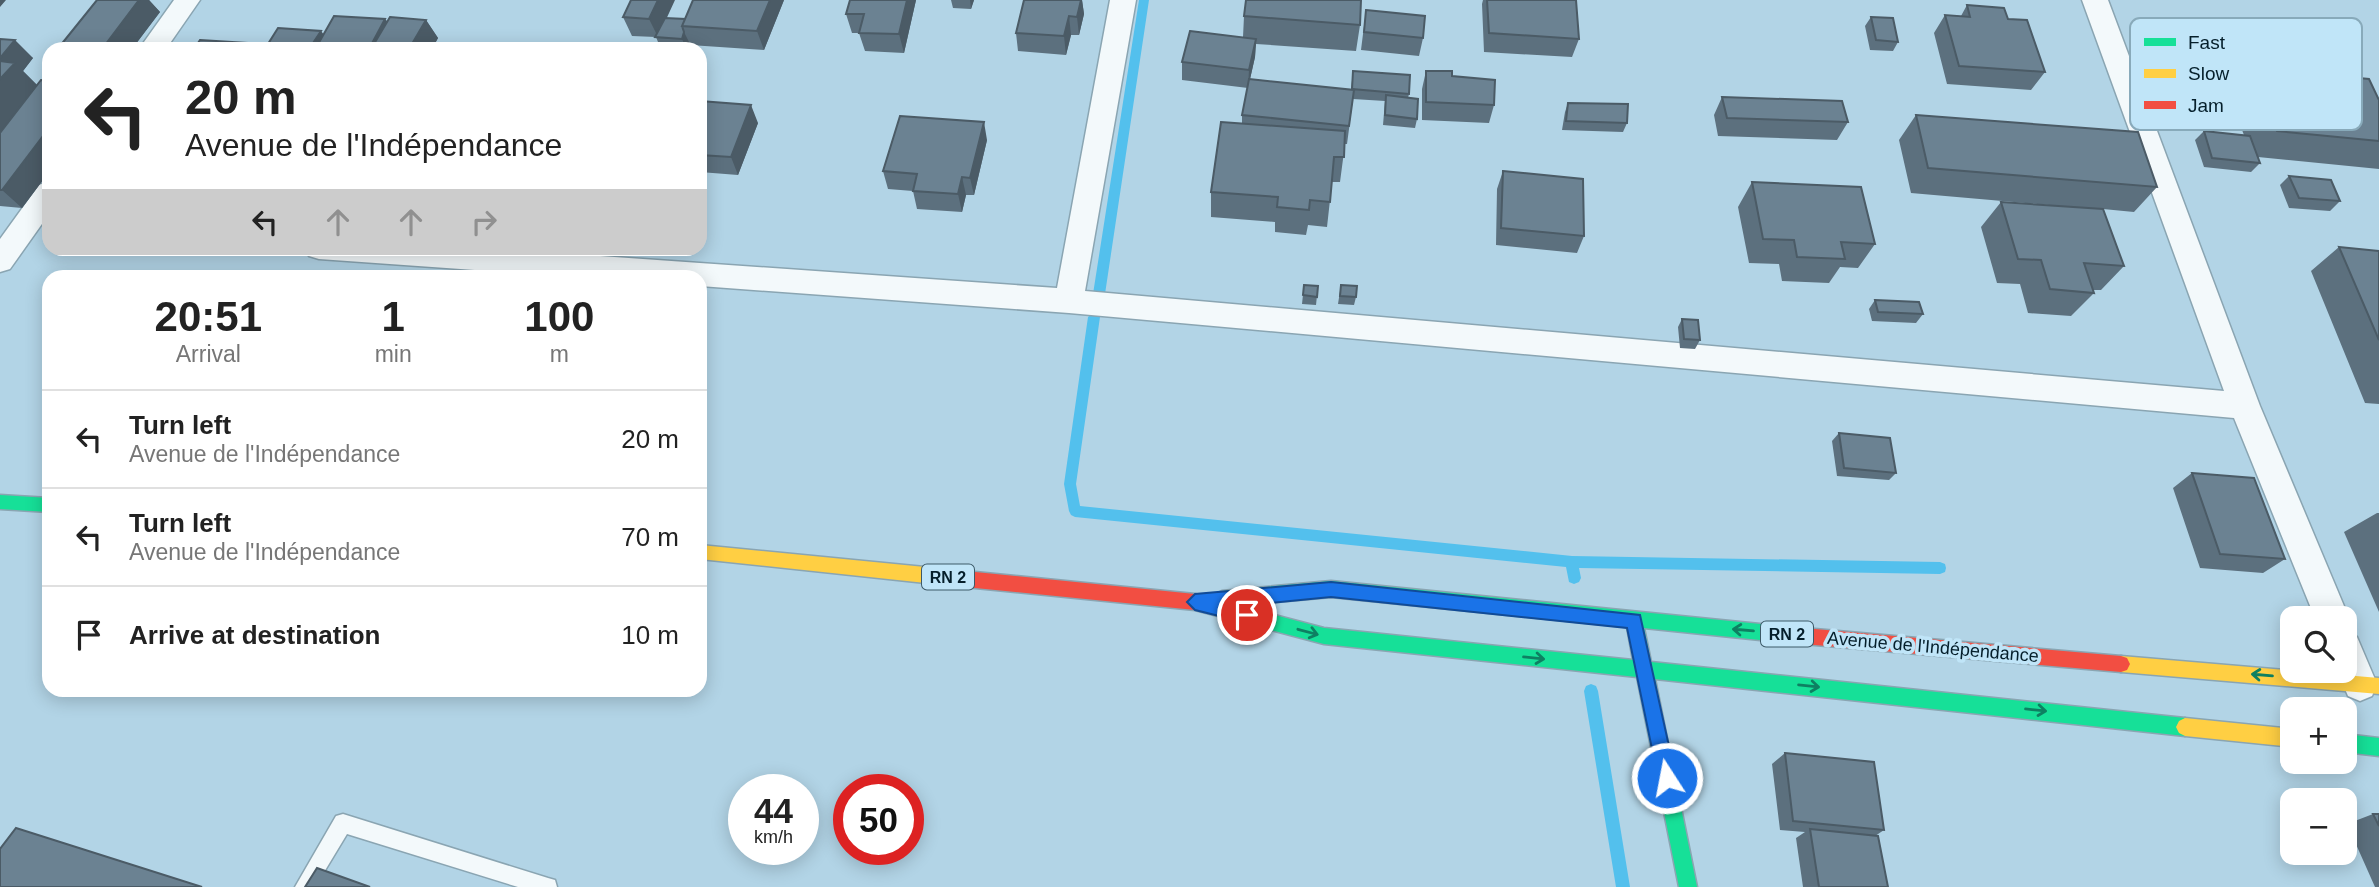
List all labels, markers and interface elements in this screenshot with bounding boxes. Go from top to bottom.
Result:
legend [2130,18,2362,130]
text: Fast [2188,32,2226,53]
text: Slow [2188,63,2229,84]
icon: left [70,70,161,161]
text: 20 m [185,70,297,124]
text: Jam [2188,95,2224,116]
text: Avenue de l'Indépendance [185,127,562,163]
icon: left [246,203,284,241]
icon: ahead [319,203,357,241]
icon: ahead [392,203,430,241]
icon: right [465,203,503,241]
text: 20:51 [155,293,262,340]
text: 1 [381,293,405,340]
text: 100 [524,293,594,340]
text: Arrival [176,341,241,367]
text: min [375,341,412,367]
text: m [550,341,569,367]
text: Turn left [129,410,231,440]
icon: left [70,420,108,458]
text: 20 m [621,424,679,454]
text: Avenue de l'Indépendance [129,441,400,467]
text: Turn left [129,508,231,538]
icon: left [70,518,108,556]
text: 70 m [621,522,679,552]
text: Avenue de l'Indépendance [129,539,400,565]
road number: RN 2 [922,564,974,590]
pin [1217,585,1277,645]
icon: arrive [1228,596,1266,634]
map controls [2280,606,2357,865]
button: search [2280,606,2357,683]
icon: arrive [70,616,108,654]
text: Arrive at destination [129,620,380,650]
text: 10 m [621,620,679,650]
road number: RN 2 [1761,622,1813,646]
one-way arrow [1732,623,1755,636]
one-way arrow [1297,626,1319,639]
street label: Avenue de l'Indépendance [1826,628,2040,666]
one-way arrow [1523,651,1545,664]
one-way arrow [2251,669,2274,682]
one-way arrow [1798,680,1820,693]
button: + [2280,697,2357,774]
one-way arrow [2024,704,2046,717]
position arrow [1630,741,1704,815]
speed limit sign: 50 [833,774,924,865]
button: − [2280,788,2357,865]
text: 44 [754,791,793,830]
text: km/h [754,827,793,847]

